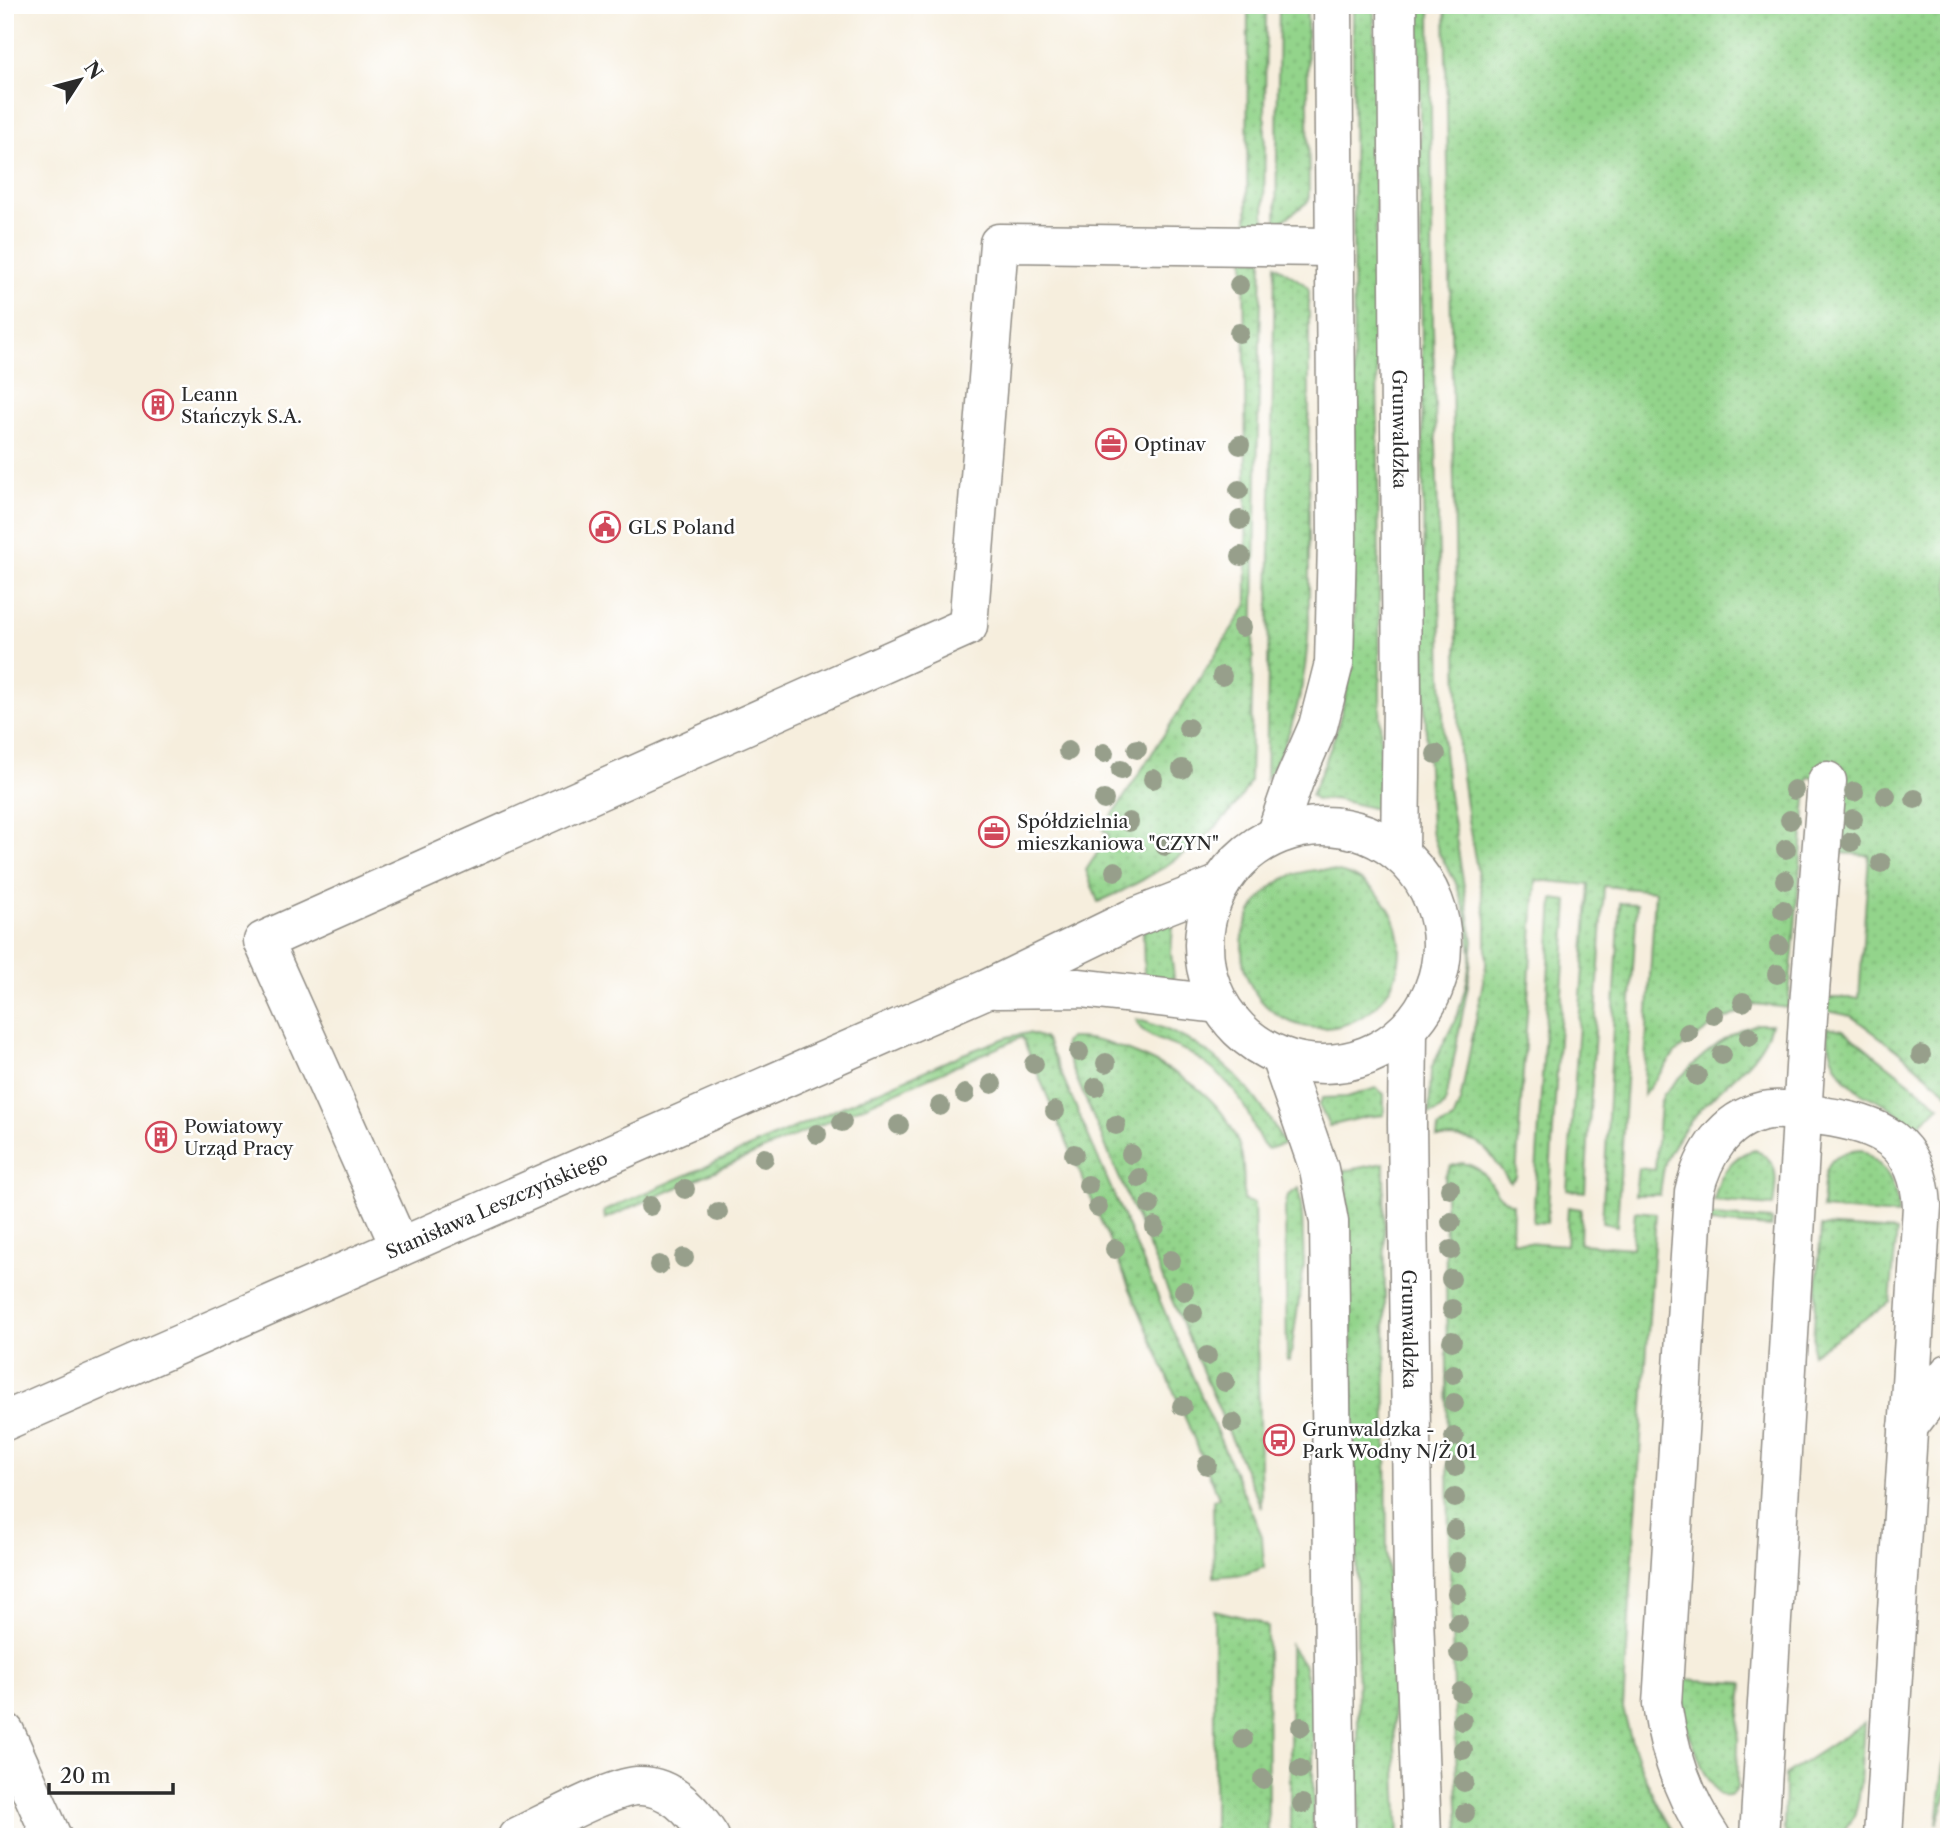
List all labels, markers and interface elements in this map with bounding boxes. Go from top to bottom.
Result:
north arrow [46,46,116,116]
text: N [79,57,108,84]
street label: Grunwaldzka [1388,369,1411,489]
place label: Leann Stańczyk S.A. [181,383,302,428]
building icon: Leann Stańczyk S.A. [141,388,175,422]
office icon: Optinav [1094,427,1128,461]
place label: Optinav [1134,433,1206,456]
public building icon: GLS Poland [588,510,622,544]
place label: GLS Poland [628,516,735,539]
place label: Spółdzielnia mieszkaniowa "CZYN" [1017,810,1219,855]
office icon: Spółdzielnia mieszkaniowa "CZYN" [977,815,1011,849]
place label: Powiatowy Urząd Pracy [184,1115,294,1160]
building icon: Powiatowy Urząd Pracy [144,1120,178,1154]
street label: Stanisława Leszczyńskiego [382,1146,611,1264]
street label: Grunwaldzka [1397,1269,1421,1389]
place label: Grunwaldzka - Park Wodny N/Ż 01 [1302,1418,1476,1463]
bus stop icon: Grunwaldzka - Park Wodny N/Ż 01 [1262,1423,1296,1457]
scale bar [49,1751,173,1795]
text: 20 m [60,1763,111,1788]

